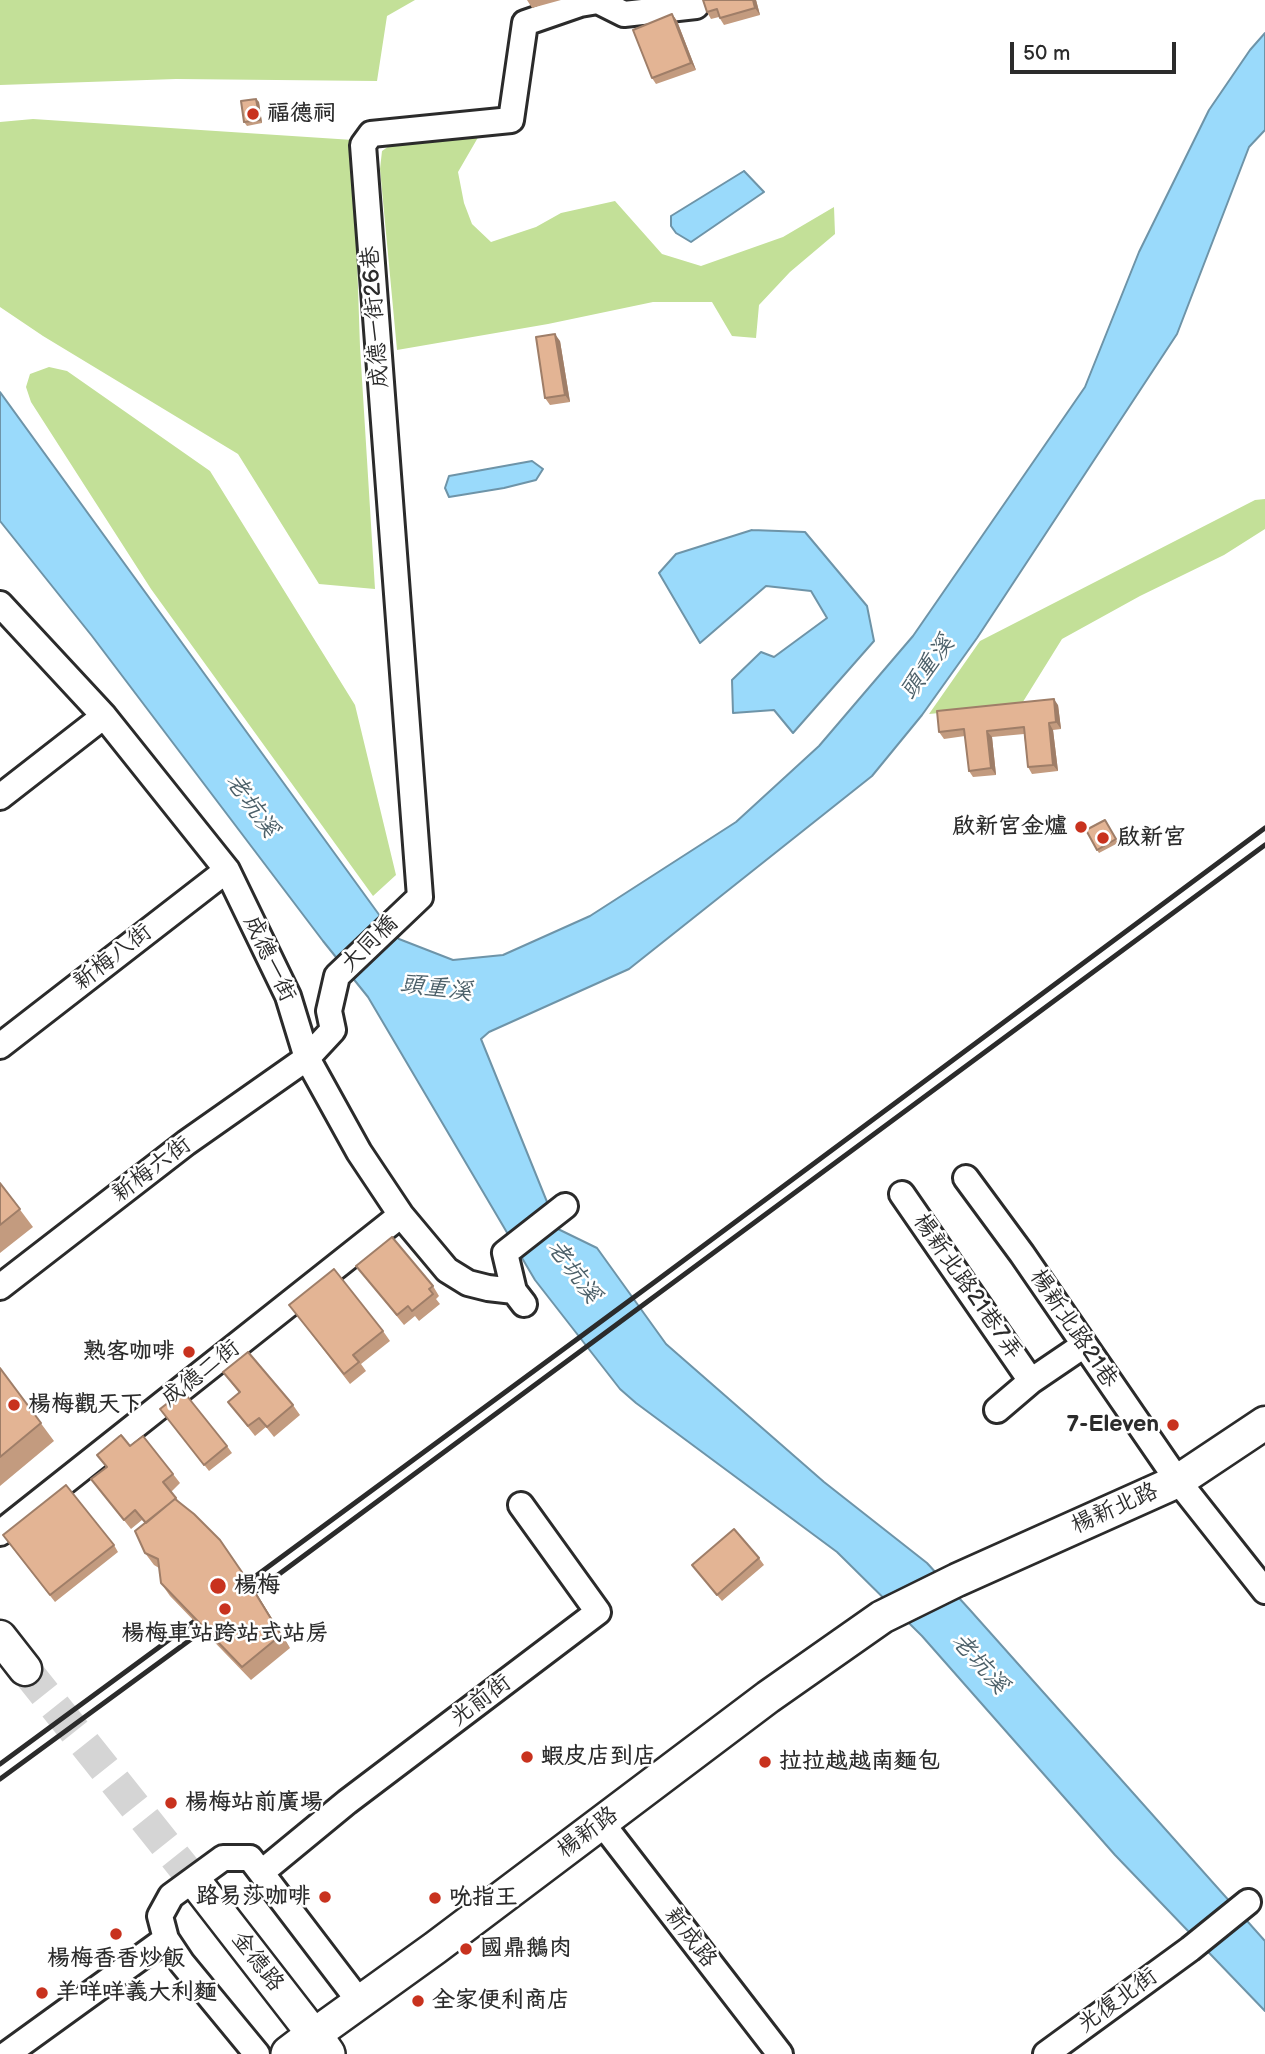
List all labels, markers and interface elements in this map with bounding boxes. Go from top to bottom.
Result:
scale bar [1013,28,1179,72]
text: 50 m [1023,41,1070,66]
place label: 福德祠 [267,100,336,128]
marker: 福德祠 [245,106,261,122]
street label: 成德一街26巷 [357,245,395,389]
water label: 頭重溪 [895,631,961,705]
water label: 老坑溪 [218,768,284,844]
place label: 啟新宮金爐 [952,813,1067,841]
marker: 啟新宮金爐 [1073,819,1089,835]
place label: 啟新宮 [1117,824,1186,852]
marker: 啟新宮 [1095,830,1111,846]
street label: 大同橋 [336,910,404,978]
street label: 成德一街 [237,911,301,1007]
street label: 新梅八街 [68,919,158,997]
water label: 頭重溪 [399,970,473,1008]
street label: 新梅六街 [107,1131,197,1209]
street label: 楊新北路21巷7弄 [907,1209,1027,1365]
water label: 老坑溪 [540,1235,606,1309]
street label: 楊新北路21巷 [1023,1264,1123,1394]
street label: 成德二街 [156,1335,246,1413]
place label: 熟客咖啡 [83,1338,175,1366]
marker: 熟客咖啡 [181,1344,197,1360]
place label: 楊梅觀天下 [28,1391,143,1419]
marker: 楊梅觀天下 [6,1397,22,1413]
place label: 7-Eleven [1066,1411,1159,1439]
marker: 7-Eleven [1165,1417,1181,1433]
street label: 楊新北路 [1067,1478,1163,1540]
place label: 楊梅 [234,1572,280,1600]
marker: 楊梅 [208,1576,228,1596]
marker: 楊梅車站跨站式站房 [217,1601,233,1617]
place label: 楊梅車站跨站式站房 [122,1620,328,1648]
water label: 老坑溪 [944,1628,1014,1700]
street label: 光前街 [445,1669,517,1733]
place label: 蝦皮店到店 [541,1743,656,1771]
place label: 拉拉越越南麵包 [779,1748,940,1776]
marker: 蝦皮店到店 [519,1749,535,1765]
marker: 拉拉越越南麵包 [757,1754,773,1770]
place label: 楊梅站前廣場 [185,1789,323,1817]
marker: 楊梅站前廣場 [163,1795,179,1811]
street label: 楊新路 [552,1801,624,1865]
place label: 路易莎咖啡 [196,1883,311,1911]
place label: 吮指王 [449,1884,518,1912]
marker: 路易莎咖啡 [317,1889,333,1905]
marker: 吮指王 [427,1890,443,1906]
street label: 新成路 [658,1902,722,1974]
marker: 楊梅香香炒飯 [108,1926,124,1942]
street label: 金德路 [225,1926,289,1998]
place label: 國鼎鵝肉 [480,1935,572,1963]
marker: 國鼎鵝肉 [458,1941,474,1957]
place label: 楊梅香香炒飯 [47,1945,185,1973]
street label: 光復北街 [1073,1963,1163,2039]
place label: 羊咩咩義大利麵 [56,1979,217,2007]
marker: 羊咩咩義大利麵 [34,1985,50,2001]
place label: 全家便利商店 [432,1987,570,2015]
marker: 全家便利商店 [410,1993,426,2009]

